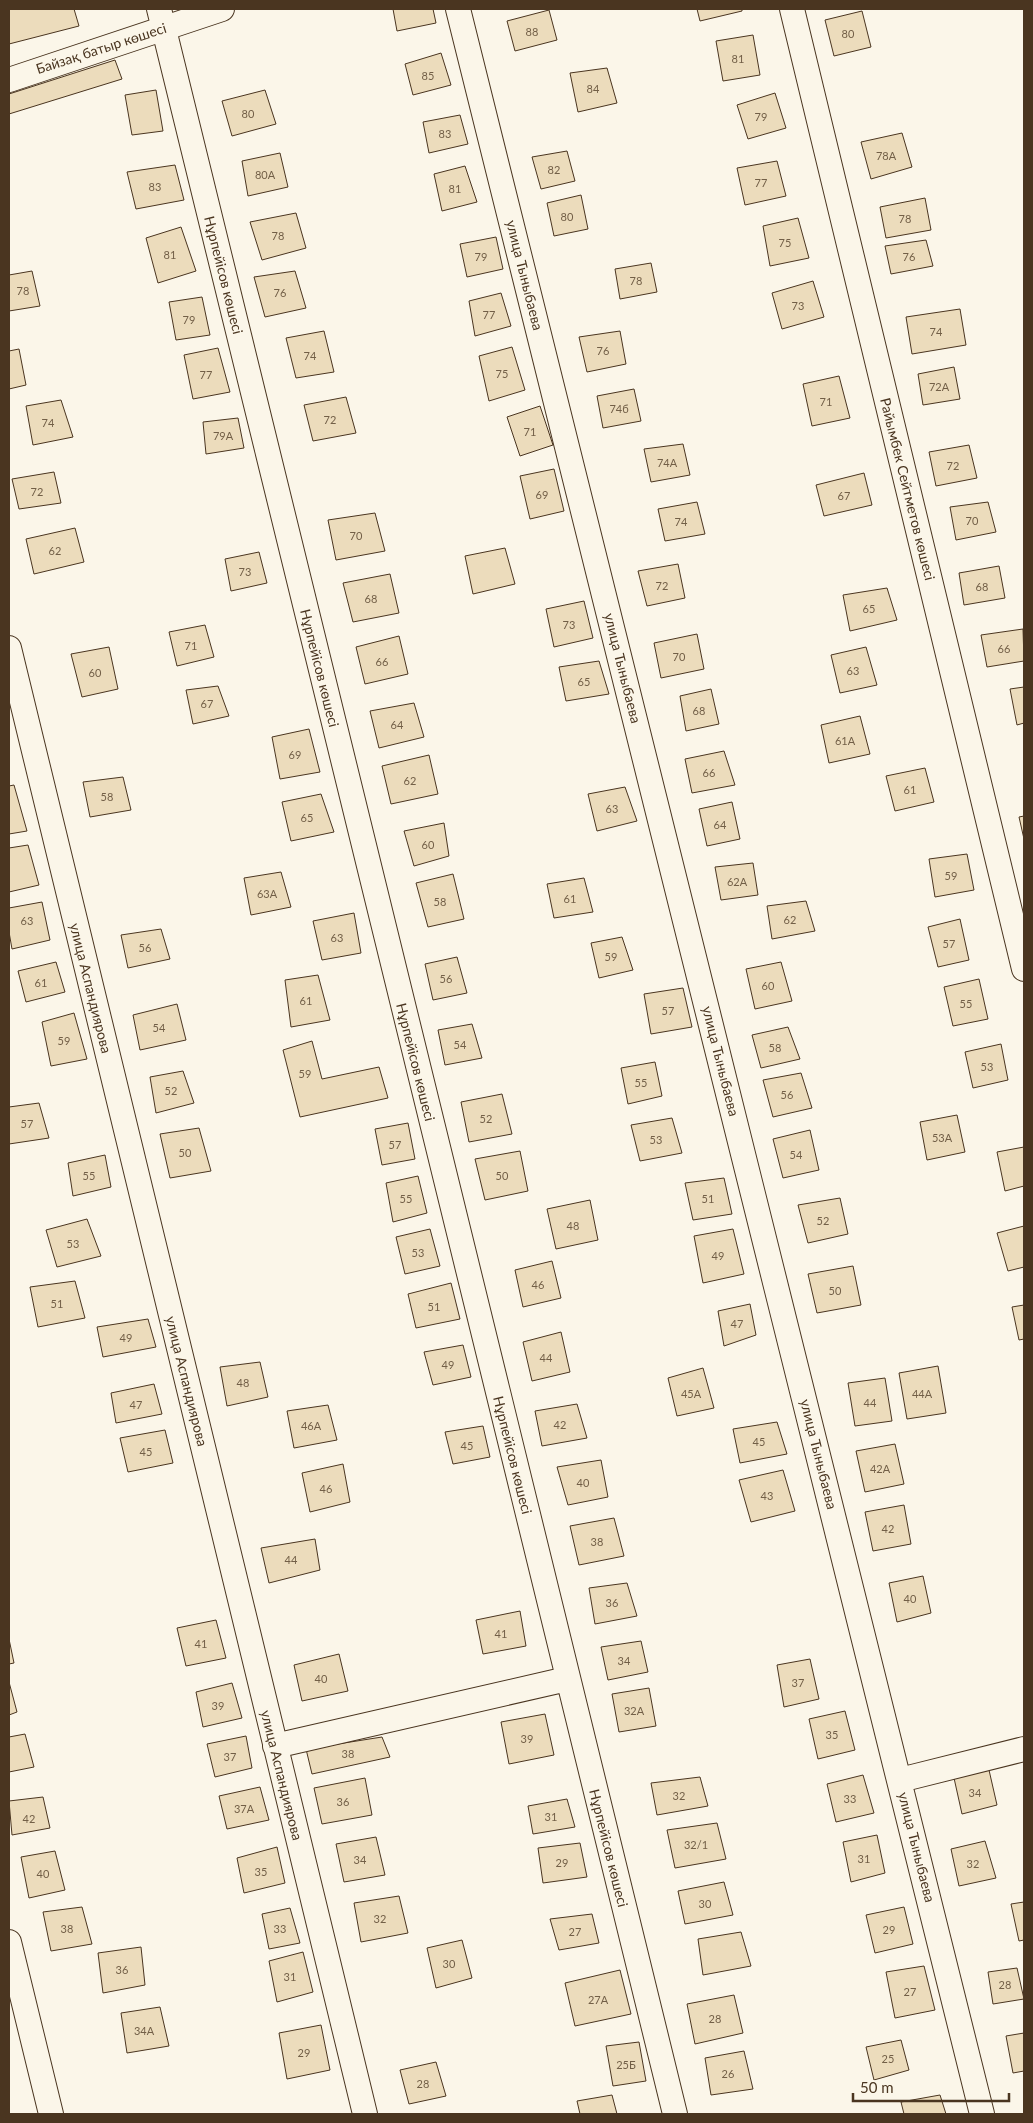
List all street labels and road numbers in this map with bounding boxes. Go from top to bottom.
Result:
street label: Байзақ батыр көшесі [34,19,168,77]
street label: Нұрпейісов көшесі [201,214,247,336]
street label: улица Тыныбаева [503,218,547,332]
street label: Райымбек Сейтметов көшесі [877,396,939,582]
street label: Нұрпейісов көшесі [297,607,343,729]
street label: улица Тыныбаева [601,611,645,725]
street label: улица Аспандиярова [67,921,115,1055]
street label: Нұрпейісов көшесі [393,1001,439,1123]
street label: улица Тыныбаева [699,1004,743,1118]
street label: улица Аспандиярова [163,1314,211,1448]
street label: Нұрпейісов көшесі [490,1394,536,1516]
street label: улица Тыныбаева [797,1397,841,1511]
street label: улица Аспандиярова [258,1708,306,1842]
street label: Нұрпейісов көшесі [586,1787,632,1909]
street label: улица Тыныбаева [895,1790,939,1904]

